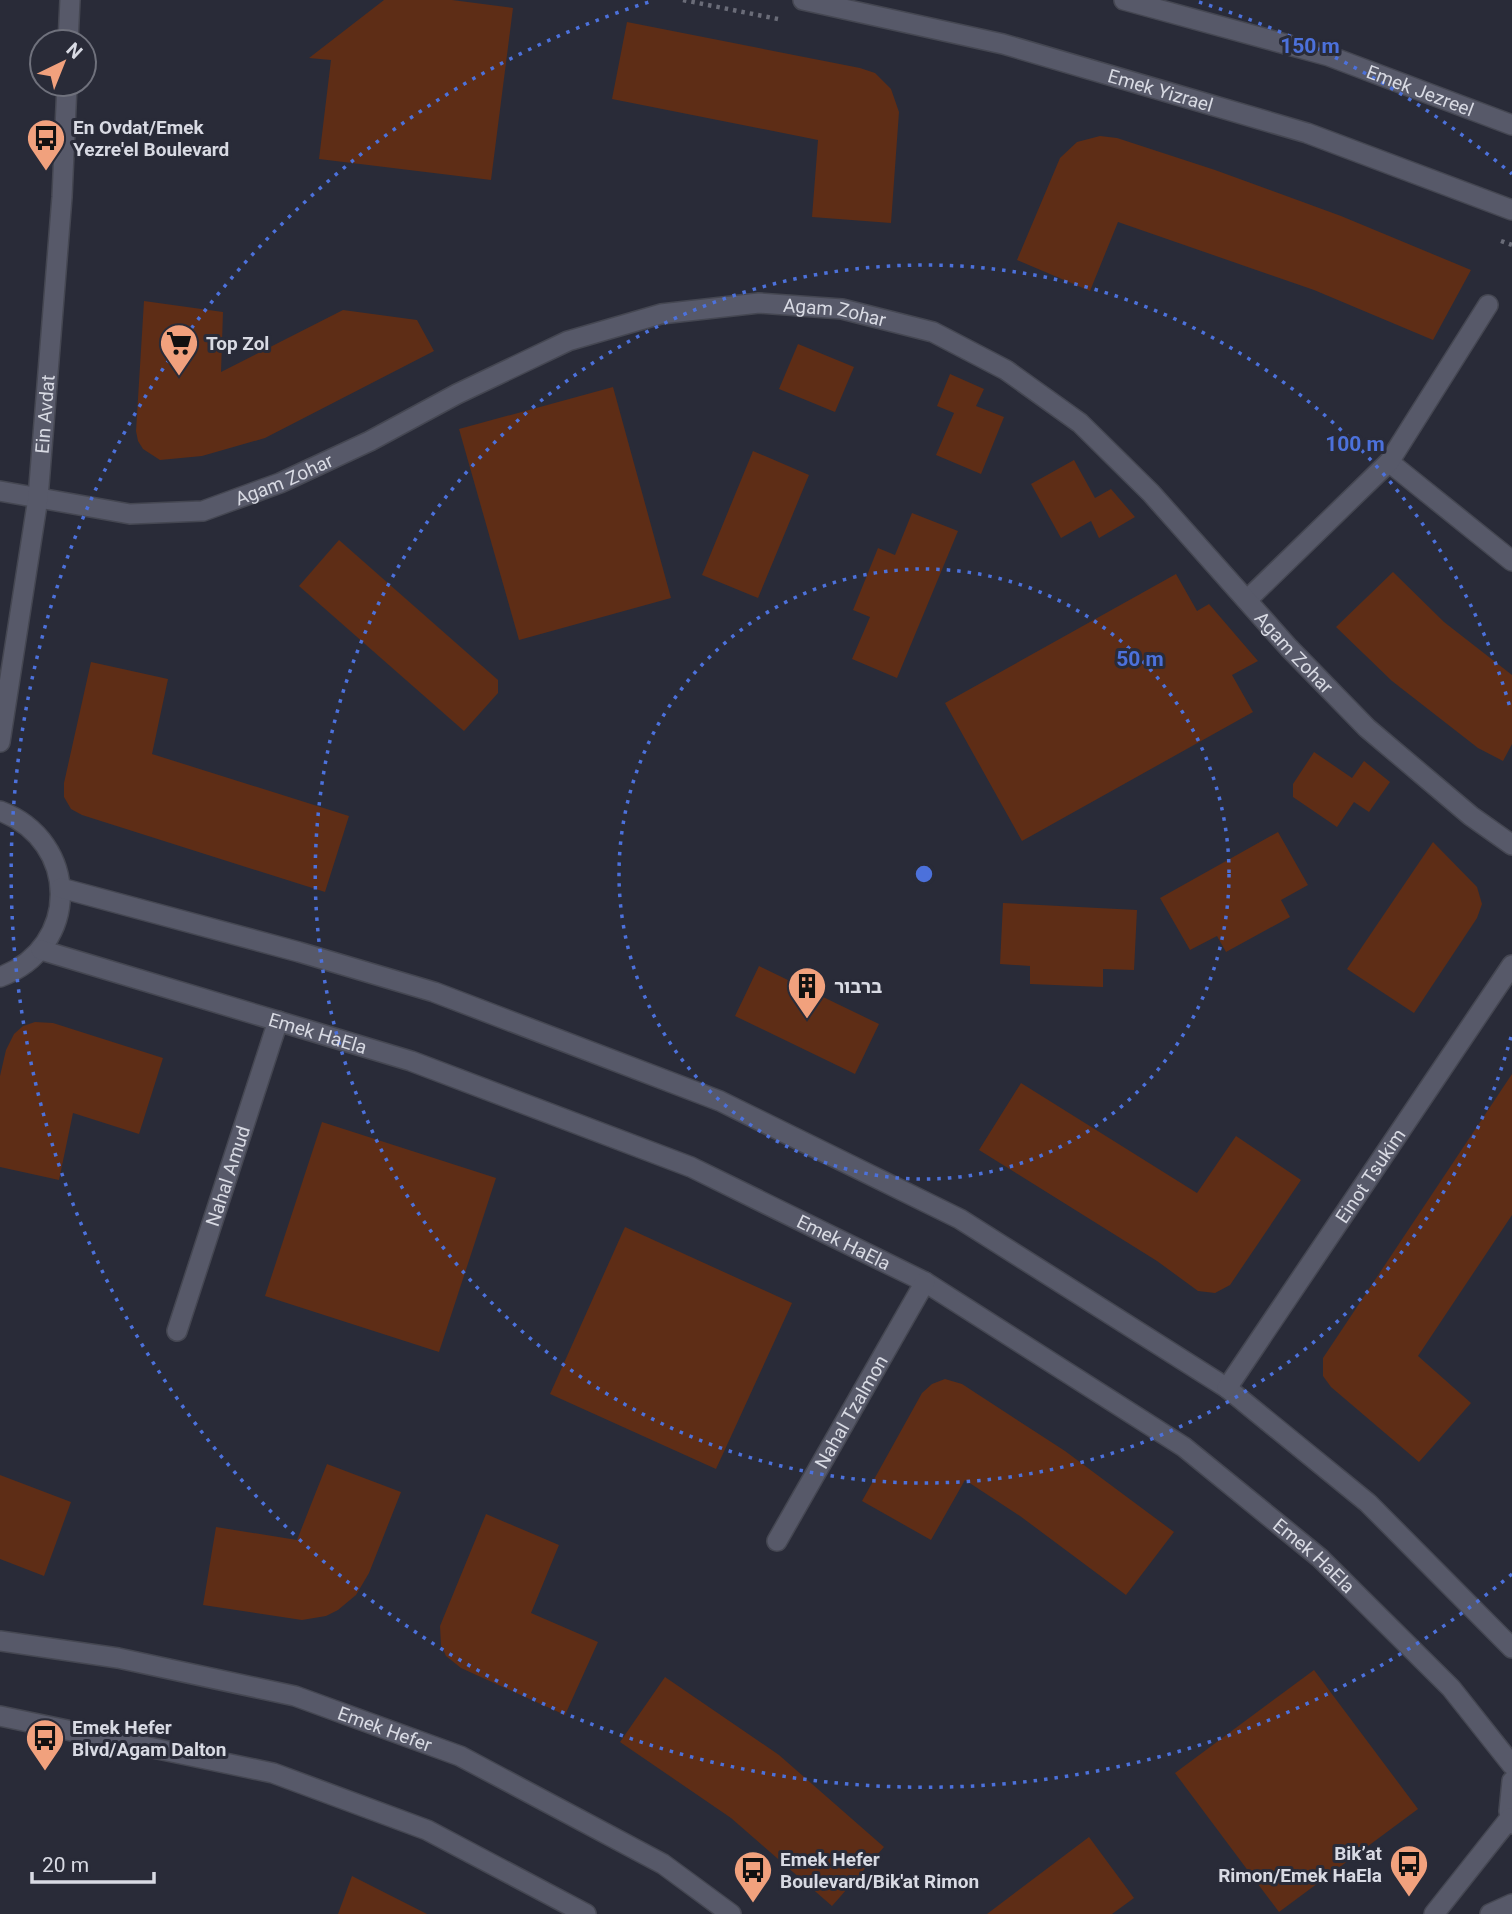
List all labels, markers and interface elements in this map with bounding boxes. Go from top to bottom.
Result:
north arrow [28,28,98,98]
text: 150 m [1280,34,1340,58]
text: N [62,38,87,64]
street label: Emek Jezreel [1363,60,1477,121]
street label: Emek Yizrael [1105,64,1216,116]
place label: En Ovdat/Emek Yezre'el Boulevard [73,116,229,161]
bus stop icon: En Ovdat/Emek Yezre'el Boulevard [25,117,67,172]
street label: Agam Zohar [782,293,889,331]
supermarket icon: Top Zol [158,322,200,377]
place label: Top Zol [206,332,269,355]
street label: Ein Avdat [30,374,59,454]
text: 100 m [1325,432,1385,456]
street label: Agam Zohar [232,448,337,510]
street label: Agam Zohar [1250,606,1339,698]
text: 50 m [1116,647,1164,671]
centre of rings [912,862,936,886]
building icon: ברבור [786,965,828,1020]
place label: ברבור [834,975,882,998]
street label: Emek HaEla [266,1007,370,1059]
street label: Nahal Amud [200,1123,255,1229]
street label: Einot Tsukim [1330,1124,1410,1227]
street label: Emek HaEla [793,1209,895,1275]
street label: Nahal Tzalmon [809,1351,892,1472]
street label: Emek HaEla [1269,1513,1360,1598]
street label: Emek Hefer [335,1701,436,1757]
place label: Emek Hefer Blvd/Agam Dalton [72,1716,226,1761]
bus stop icon: Emek Hefer Blvd/Agam Dalton [24,1717,66,1772]
scale bar [32,1840,154,1884]
place label: Bik’at Rimon/Emek HaEla [1218,1842,1383,1887]
bus stop icon: Bik’at Rimon/Emek HaEla [1388,1843,1430,1898]
place label: Emek Hefer Boulevard/Bik'at Rimon [780,1848,979,1893]
bus stop icon: Emek Hefer Boulevard/Bik'at Rimon [732,1849,774,1904]
text: 20 m [42,1853,89,1877]

